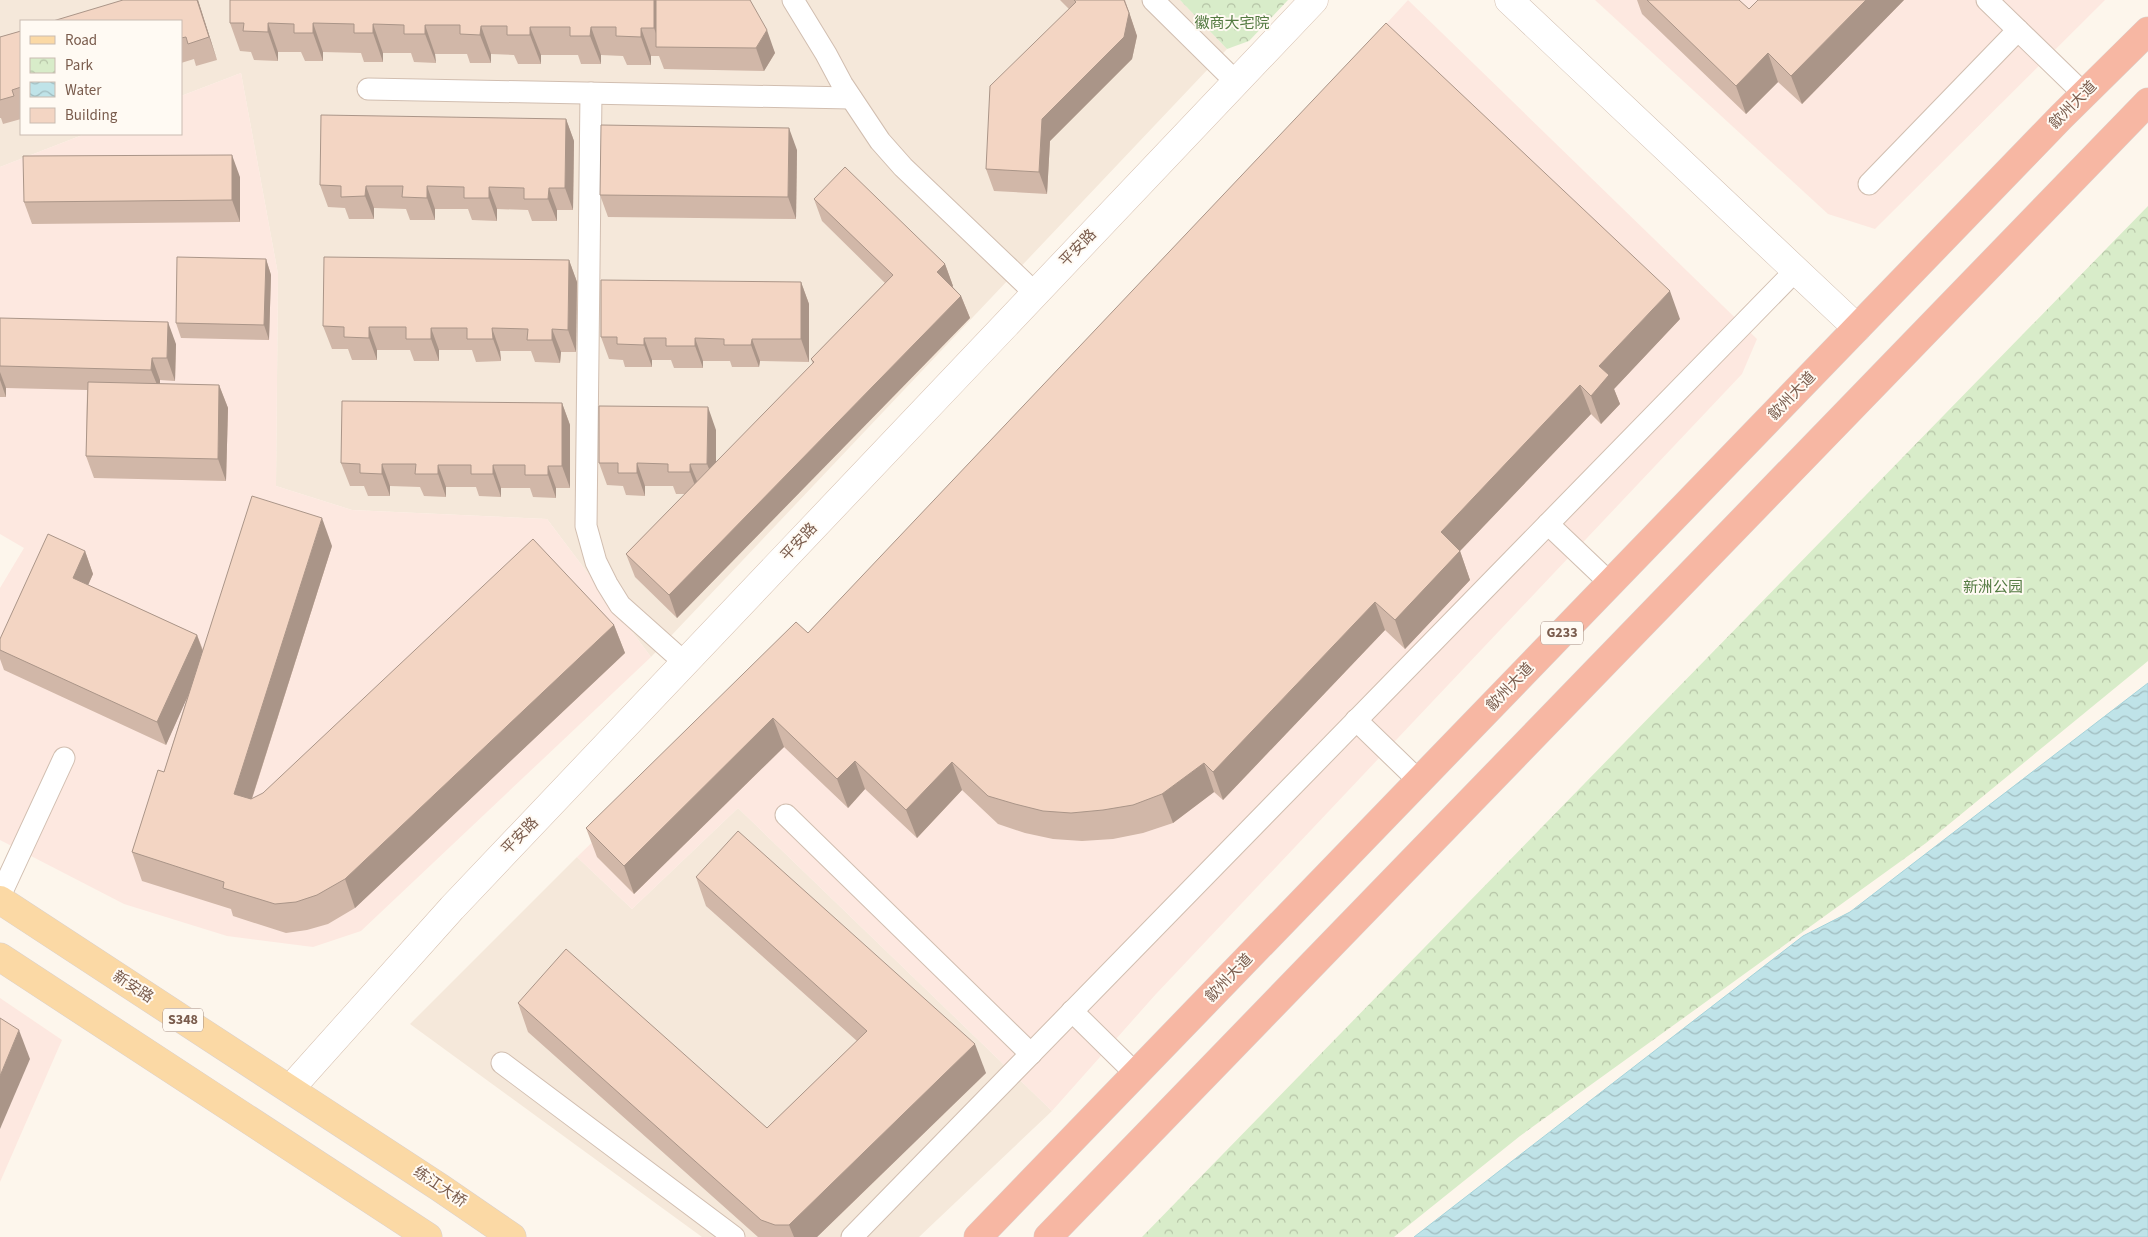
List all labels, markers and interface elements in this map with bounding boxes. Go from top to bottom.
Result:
park label: 徽商大宅院 [1194,13,1270,34]
legend [20,20,182,135]
text: Road [65,30,97,51]
text: Park [65,55,94,76]
street label: 歙州大道 [2044,76,2102,134]
text: Water [65,80,102,101]
text: Building [65,105,118,126]
street label: 平安路 [1055,225,1101,271]
street label: 歙州大道 [1764,367,1820,425]
street label: 平安路 [776,518,822,566]
park label: 新洲公园 [1963,577,2023,598]
road number: G233 [1541,622,1583,644]
street label: 歙州大道 [1482,658,1538,716]
street label: 平安路 [497,813,543,859]
street label: 歙州大道 [1201,949,1257,1007]
street label: 新安路 [108,966,158,1008]
road number: S348 [163,1008,203,1032]
street label: 练江大桥 [409,1162,471,1212]

